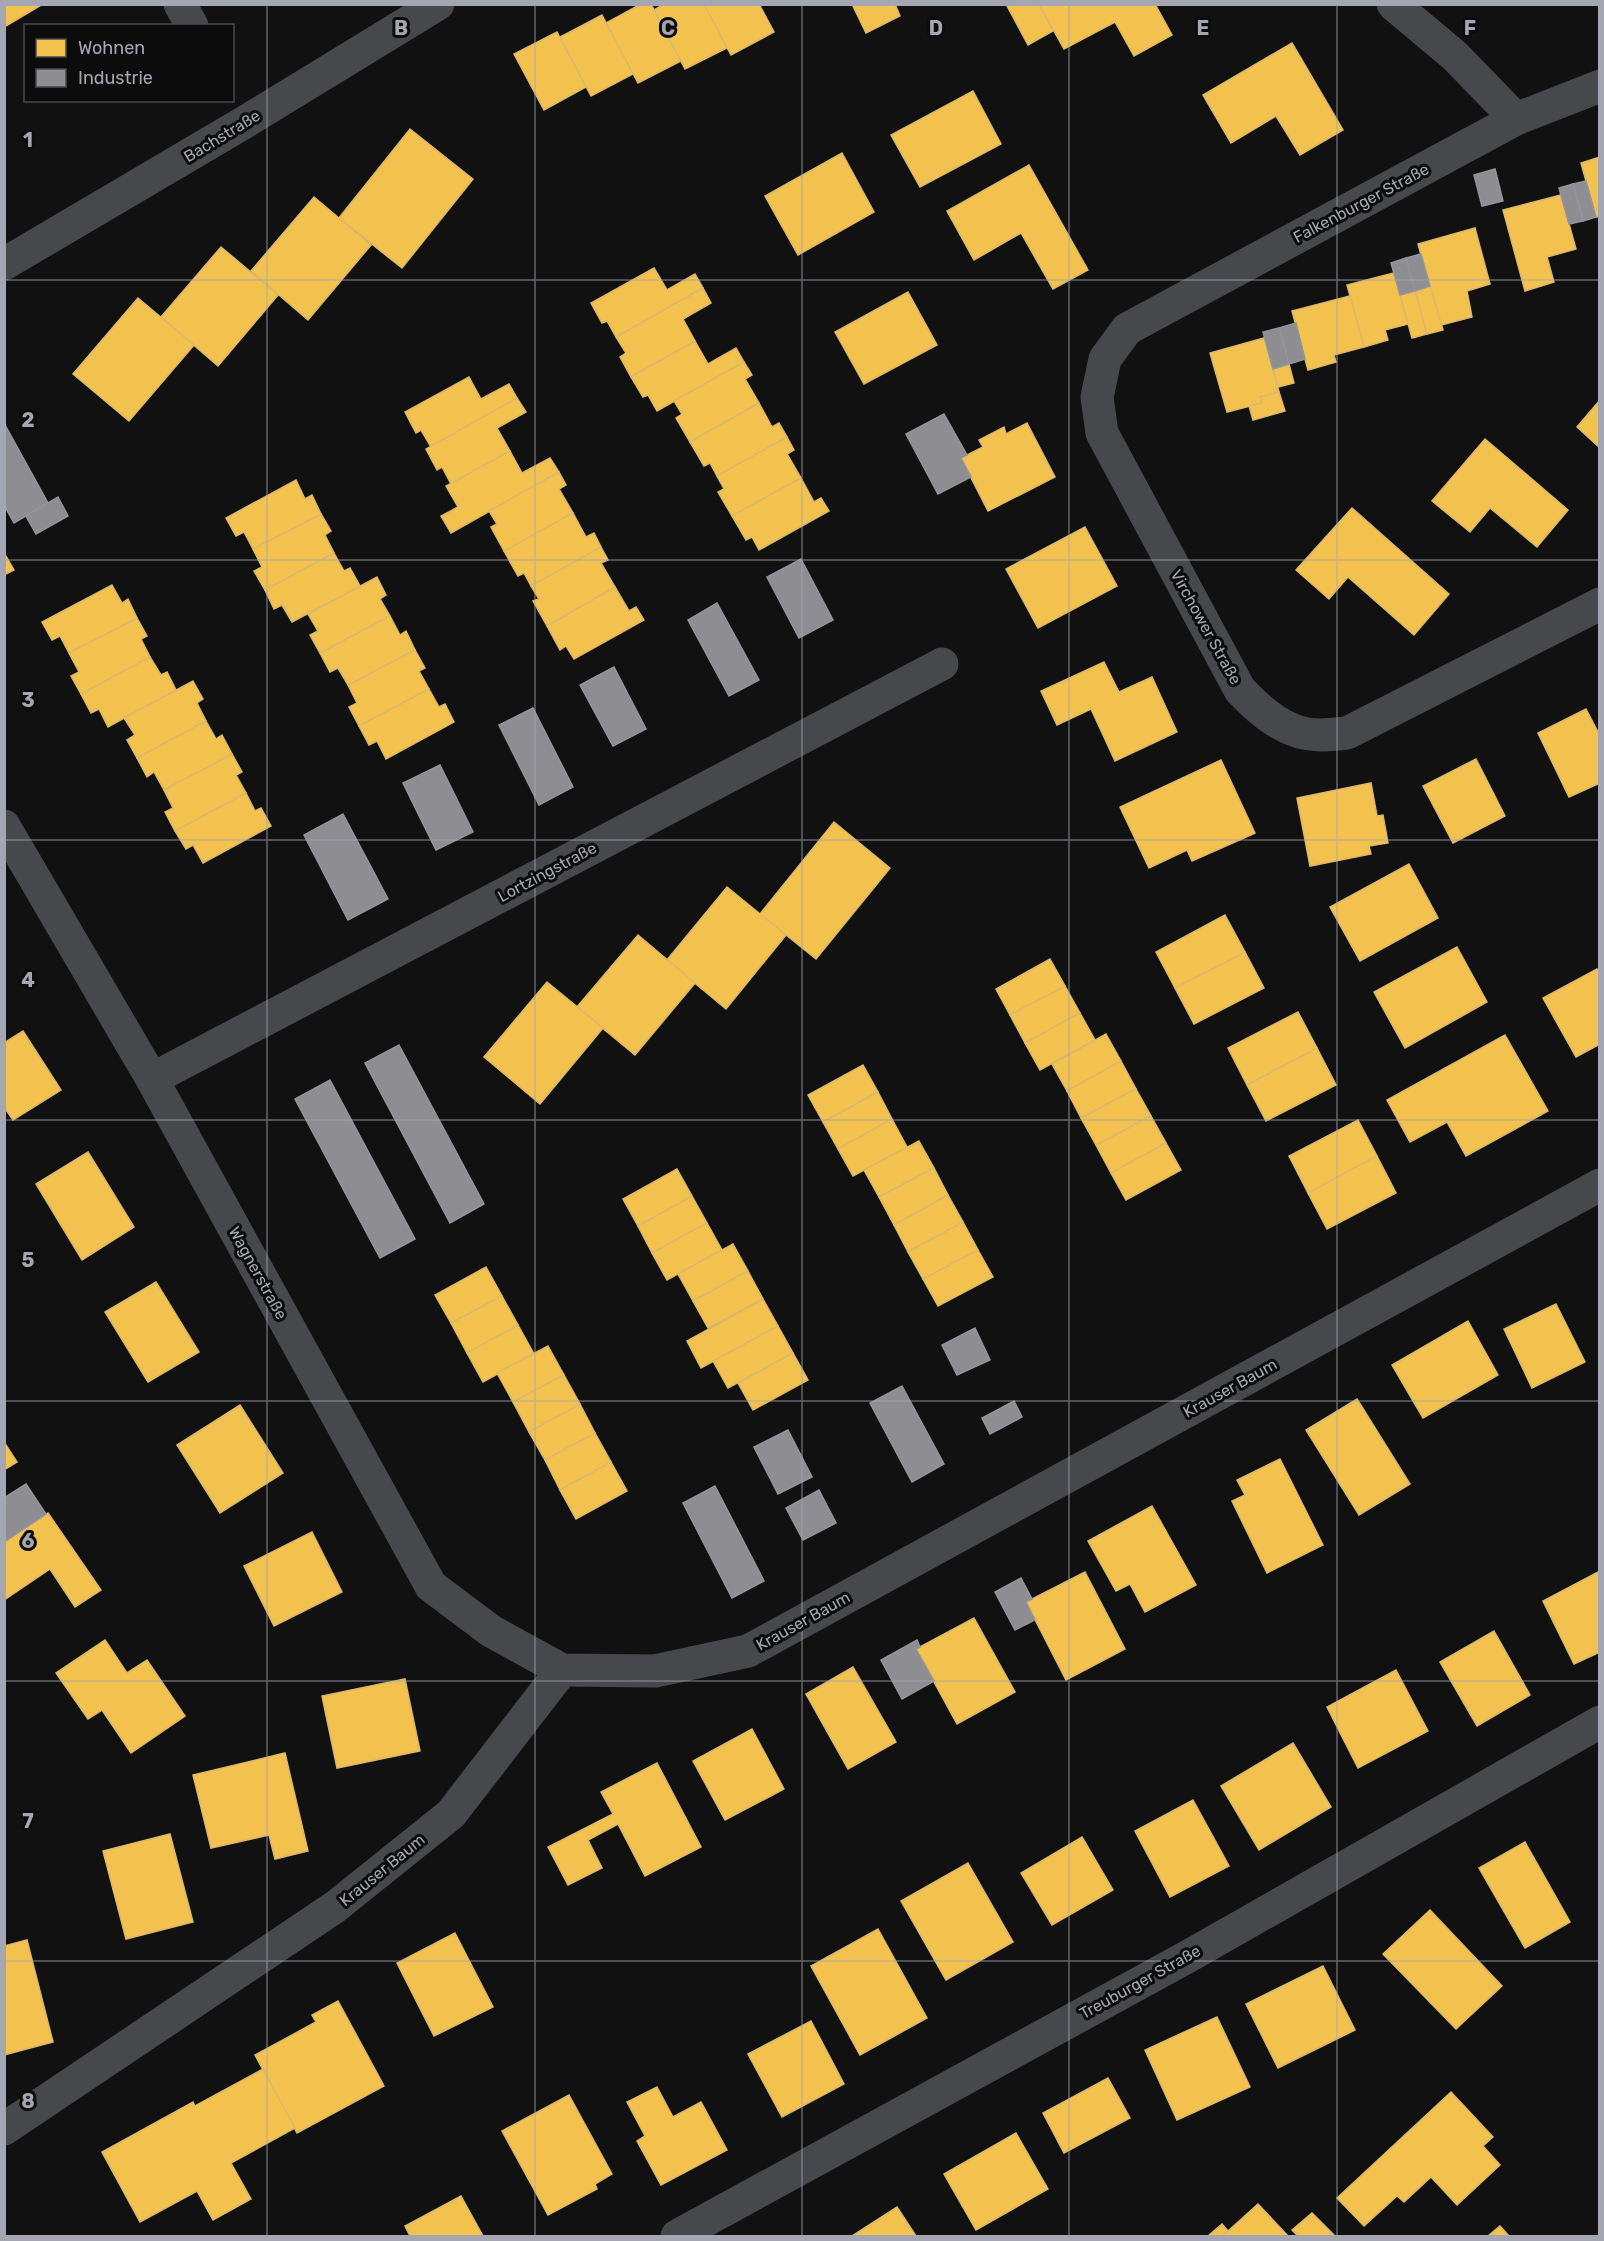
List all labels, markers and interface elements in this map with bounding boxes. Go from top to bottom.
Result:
text: B [394,16,408,40]
text: C [661,16,675,40]
text: D [929,16,943,40]
text: E [1197,16,1209,40]
text: F [1464,16,1476,40]
legend [24,24,234,102]
text: Wohnen [78,37,145,59]
text: Industrie [78,67,153,89]
street label: Bachstraße [180,106,264,166]
text: 1 [23,128,33,152]
street label: Falkenburger Straße [1290,159,1432,247]
text: 2 [22,408,35,432]
street label: Virchower Straße [1167,566,1245,688]
text: 3 [21,688,35,712]
street label: Lortzingstraße [494,838,600,906]
text: 4 [21,968,35,992]
street label: Wagnerstraße [225,1223,291,1323]
text: 5 [22,1248,35,1272]
street label: Krauser Baum [1180,1354,1280,1422]
text: 6 [21,1529,35,1553]
street label: Krauser Baum [753,1587,853,1655]
text: 7 [22,1809,34,1833]
street label: Krauser Baum [336,1830,428,1910]
street label: Treuburger Straße [1076,1941,1204,2023]
text: 8 [21,2089,35,2113]

